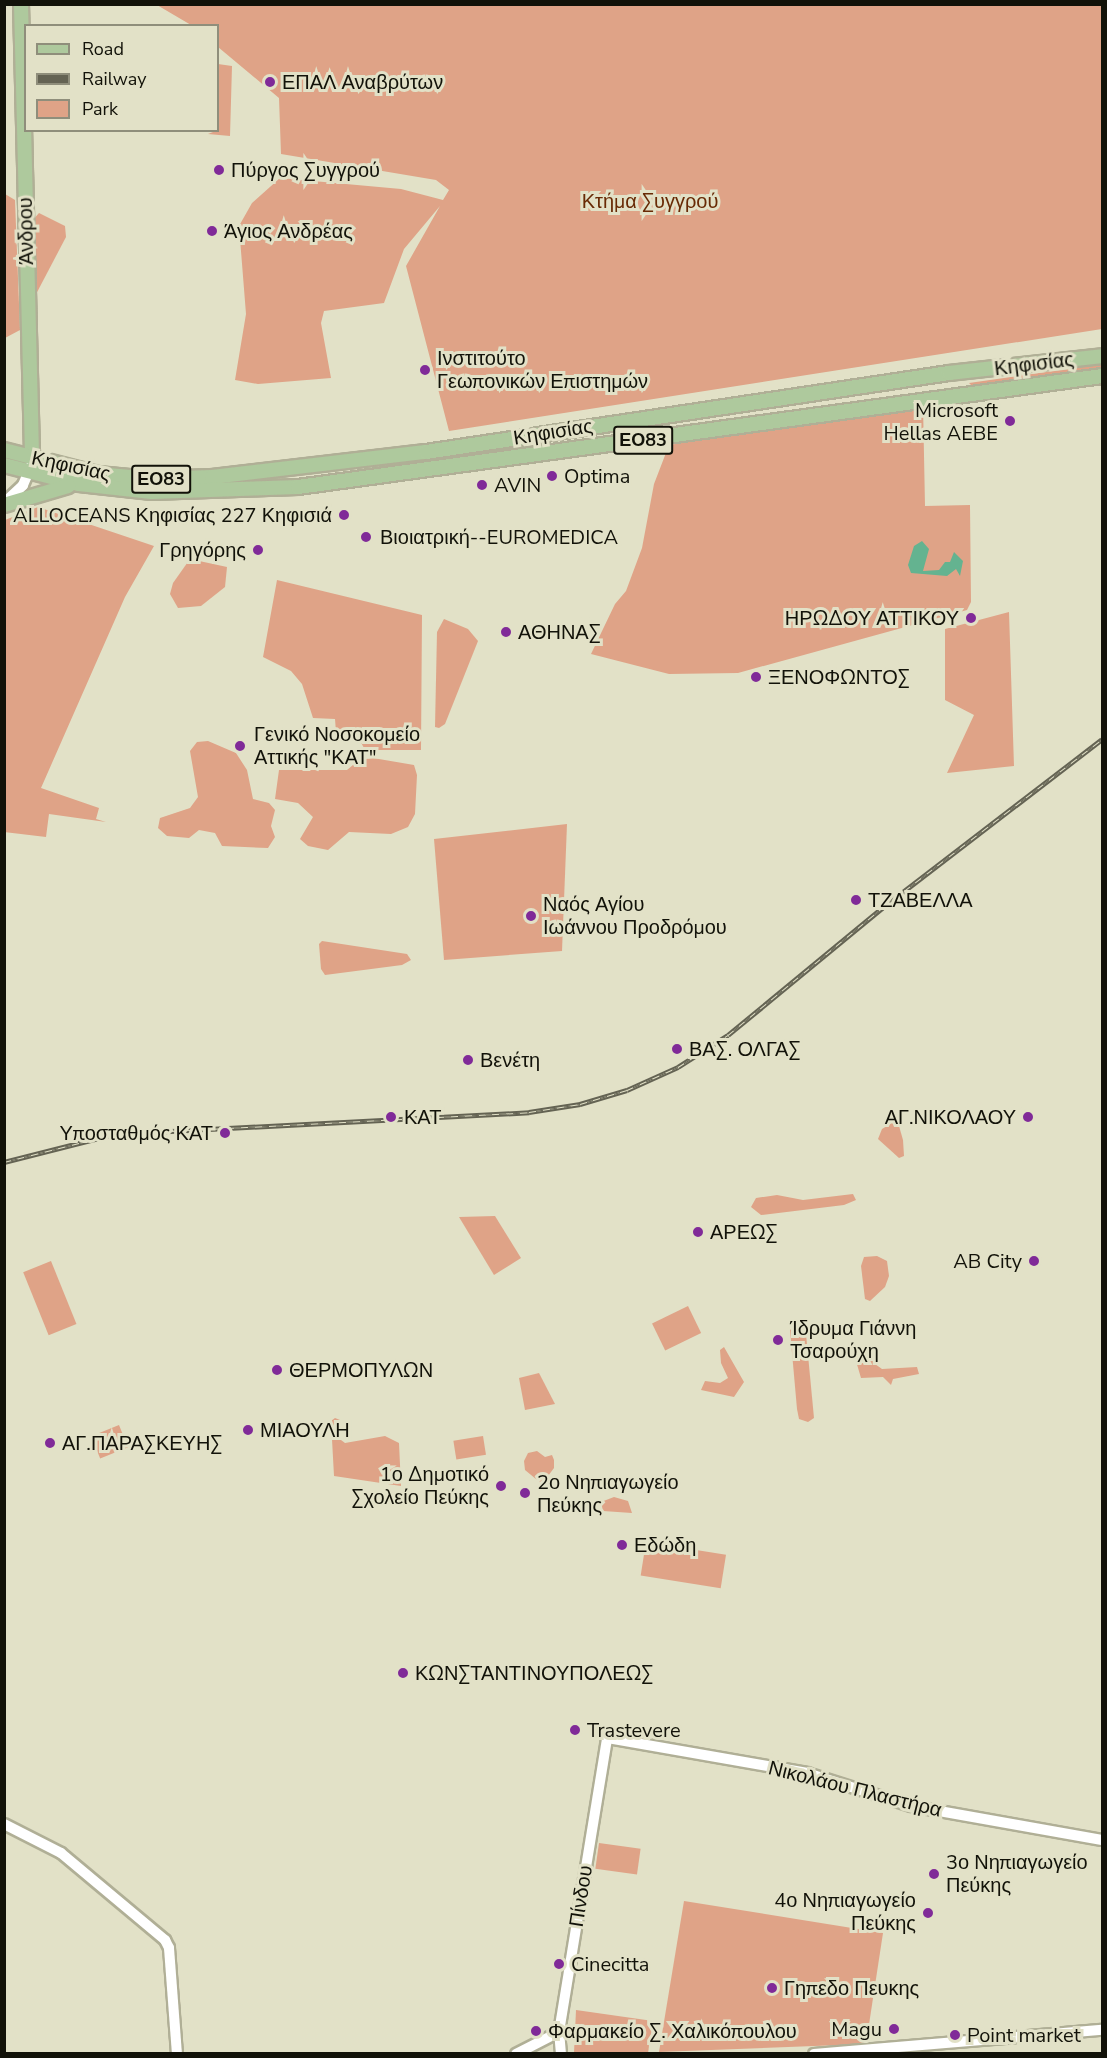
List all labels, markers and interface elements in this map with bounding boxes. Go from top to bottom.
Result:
legend [24,24,219,132]
text: Road [82,37,124,61]
text: Railway [82,67,147,91]
place label: ΕΠΑΛ Αναβρύτων [282,70,443,94]
marker: ΕΠΑΛ Αναβρύτων [263,75,277,89]
text: Park [82,97,118,121]
place label: Πύργος Συγγρού [231,158,380,182]
marker: Πύργος Συγγρού [212,163,226,177]
park label: Κτήμα Συγγρού [582,189,718,213]
street label: Άνδρου [13,197,39,265]
place label: Άγιος Ανδρέας [224,219,353,243]
marker: Άγιος Ανδρέας [205,224,219,238]
place label: Ινστιτούτο Γεωπονικών Επιστημών [437,346,648,393]
street label: Κηφισίας [993,347,1075,381]
marker: Ινστιτούτο Γεωπονικών Επιστημών [418,363,432,377]
place label: Microsoft Hellas AEBE [884,398,998,445]
street label: Κηφισίας [512,414,594,450]
marker: Microsoft Hellas AEBE [1003,414,1017,428]
road number: ΕΟ83 [613,425,673,455]
street label: Κηφισίας [29,446,113,486]
road number: ΕΟ83 [131,464,191,494]
place label: Optima [564,464,630,488]
marker: Optima [545,469,559,483]
place label: AVIN [494,473,541,497]
marker: AVIN [475,478,489,492]
place label: ALLOCEANS Κηφισίας 227 Κηφισιά [13,503,332,527]
marker: ALLOCEANS Κηφισίας 227 Κηφισιά [337,508,351,522]
place label: Βιοιατρική--EUROMEDICA [380,525,618,549]
marker: Βιοιατρική--EUROMEDICA [357,528,375,546]
place label: Γρηγόρης [159,538,246,562]
marker: Γρηγόρης [251,543,265,557]
place label: ΗΡΩΔΟΥ ΑΤΤΙΚΟΥ [785,606,959,630]
marker: ΗΡΩΔΟΥ ΑΤΤΙΚΟΥ [964,611,978,625]
place label: ΑΘΗΝΑΣ [518,620,601,644]
marker: ΑΘΗΝΑΣ [499,625,513,639]
place label: ΞΕΝΟΦΩΝΤΟΣ [768,665,910,689]
marker: ΞΕΝΟΦΩΝΤΟΣ [749,670,763,684]
place label: Γενικό Νοσοκομείο Αττικής "ΚΑΤ" [254,722,420,769]
marker: Γενικό Νοσοκομείο Αττικής "ΚΑΤ" [231,737,249,755]
place label: ΤΖΑΒΕΛΛΑ [868,888,973,912]
place label: Ναός Αγίου Ιωάννου Προδρόμου [543,892,727,939]
marker: ΤΖΑΒΕΛΛΑ [849,893,863,907]
marker: Ναός Αγίου Ιωάννου Προδρόμου [524,909,538,923]
place label: ΒΑΣ. ΟΛΓΑΣ [689,1037,800,1061]
marker: ΒΑΣ. ΟΛΓΑΣ [670,1042,684,1056]
place label: Βενέτη [480,1048,540,1072]
marker: Βενέτη [461,1053,475,1067]
place label: ΚΑΤ [404,1105,441,1129]
place label: ΑΓ.ΝΙΚΟΛΑΟΥ [885,1105,1016,1129]
marker: ΚΑΤ [382,1108,400,1126]
marker: ΑΓ.ΝΙΚΟΛΑΟΥ [1021,1110,1035,1124]
place label: Υποσταθμός ΚΑΤ [60,1121,213,1145]
marker: Υποσταθμός ΚΑΤ [218,1126,232,1140]
place label: ΑΡΕΩΣ [710,1220,778,1244]
marker: ΑΡΕΩΣ [691,1225,705,1239]
place label: AB City [953,1249,1022,1273]
marker: AB City [1027,1254,1041,1268]
place label: Ίδρυμα Γιάννη Τσαρούχη [790,1316,916,1363]
marker: Ίδρυμα Γιάννη Τσαρούχη [771,1333,785,1347]
place label: ΘΕΡΜΟΠΥΛΩΝ [289,1358,433,1382]
marker: ΘΕΡΜΟΠΥΛΩΝ [270,1363,284,1377]
place label: ΜΙΑΟΥΛΗ [260,1418,350,1442]
marker: ΜΙΑΟΥΛΗ [241,1423,255,1437]
place label: ΑΓ.ΠΑΡΑΣΚΕΥΗΣ [62,1431,222,1455]
marker: ΑΓ.ΠΑΡΑΣΚΕΥΗΣ [43,1436,57,1450]
place label: 1ο Δημοτικό Σχολείο Πεύκης [352,1462,489,1509]
place label: 2ο Νηπιαγωγείο Πεύκης [537,1470,679,1517]
marker: 1ο Δημοτικό Σχολείο Πεύκης [494,1479,508,1493]
marker: 2ο Νηπιαγωγείο Πεύκης [518,1486,532,1500]
place label: Εδώδη [634,1533,696,1557]
marker: Εδώδη [615,1538,629,1552]
place label: ΚΩΝΣΤΑΝΤΙΝΟΥΠΟΛΕΩΣ [415,1661,653,1685]
marker: ΚΩΝΣΤΑΝΤΙΝΟΥΠΟΛΕΩΣ [396,1666,410,1680]
place label: Trastevere [587,1718,681,1742]
marker: Trastevere [568,1723,582,1737]
street label: Νικολάου Πλαστήρα [766,1756,944,1822]
place label: 3ο Νηπιαγωγείο Πεύκης [946,1850,1088,1897]
street label: Πίνδου [564,1863,598,1929]
marker: 3ο Νηπιαγωγείο Πεύκης [927,1867,941,1881]
place label: 4ο Νηπιαγωγείο Πεύκης [774,1889,916,1936]
marker: 4ο Νηπιαγωγείο Πεύκης [921,1906,935,1920]
place label: Cinecitta [571,1952,649,1976]
marker: Cinecitta [552,1957,566,1971]
place label: Γηπεδο Πευκης [784,1976,919,2000]
marker: Γηπεδο Πευκης [765,1981,779,1995]
place label: Magu [831,2017,882,2041]
place label: Φαρμακείο Σ. Χαλικόπουλου [548,2019,797,2043]
marker: Magu [887,2022,901,2036]
place label: Point market [967,2023,1081,2047]
marker: Φαρμακείο Σ. Χαλικόπουλου [529,2024,543,2038]
marker: Point market [948,2028,962,2042]

